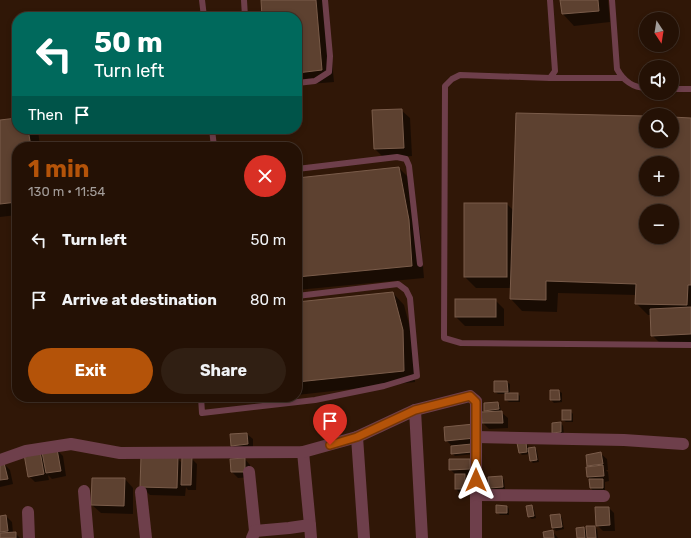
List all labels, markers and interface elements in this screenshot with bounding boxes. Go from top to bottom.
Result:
north arrow [639,12,679,52]
map controls [639,12,679,244]
text: 50 m [94,26,163,59]
icon: left [28,28,80,80]
text: Turn left [94,60,164,82]
button: sound [639,60,679,100]
icon: arrive [71,104,93,126]
text: Then [28,106,63,124]
button: search [639,108,679,148]
text: 1 min [28,155,89,183]
button: close [244,155,286,197]
button: + [639,156,679,196]
text: 130 m · 11:54 [28,184,105,199]
button: − [639,204,679,244]
icon: left [28,229,50,251]
text: Turn left [62,231,127,249]
text: 50 m [251,231,286,249]
icon: arrive [28,289,50,311]
text: Arrive at destination [62,291,217,309]
text: 80 m [250,291,286,309]
button: Exit [28,348,153,394]
button: Share [161,348,286,394]
pin [313,404,347,445]
icon: arrive [319,410,341,432]
position arrow [455,459,497,501]

